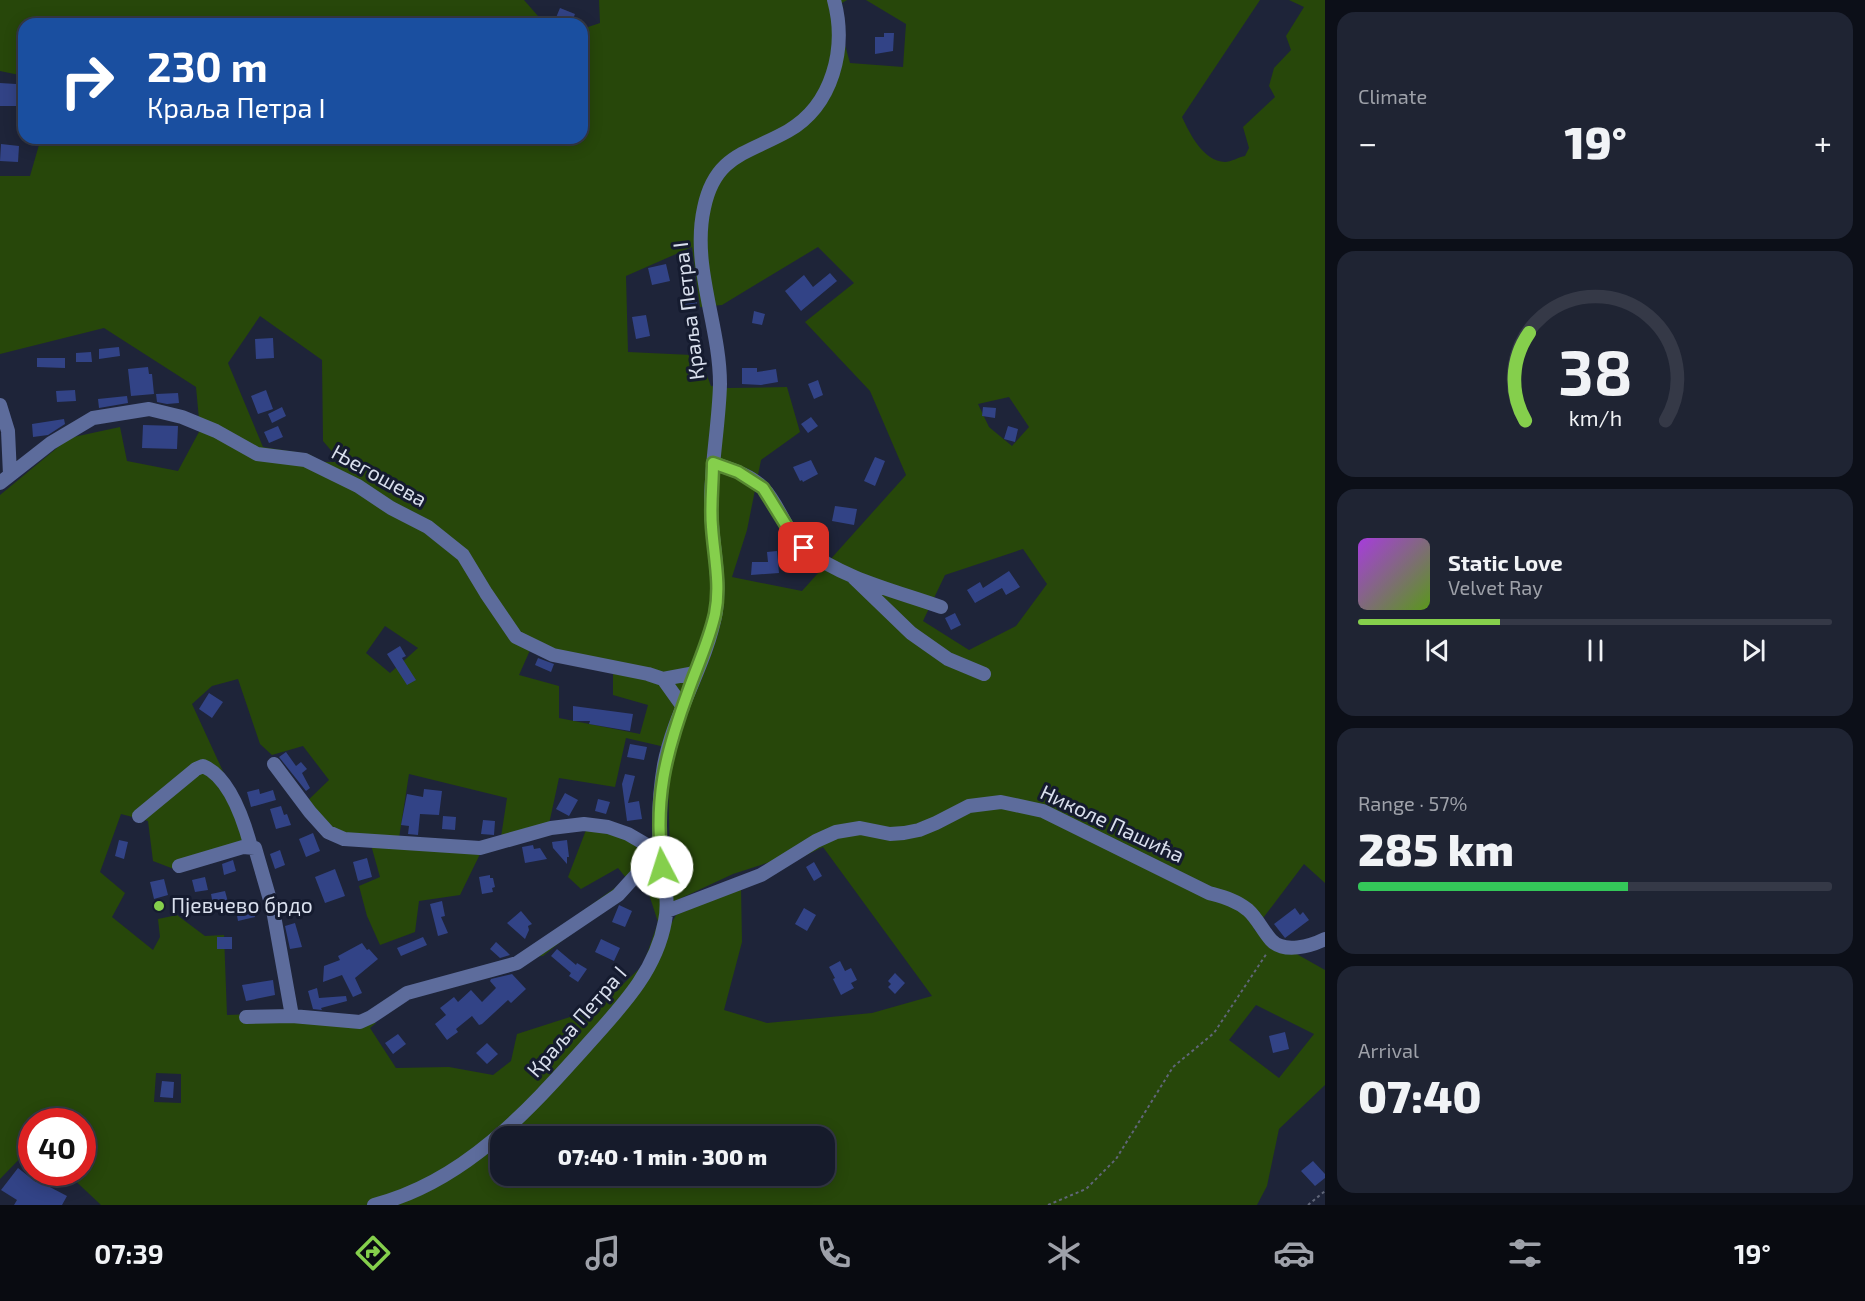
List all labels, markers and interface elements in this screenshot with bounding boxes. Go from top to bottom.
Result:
text: 230 m [147,40,268,90]
icon: right [48,42,126,120]
text: Climate [1358,84,1427,108]
text: Краља Петра I [147,91,326,123]
text: 19° [1564,114,1627,168]
text: − [1358,122,1377,162]
text: + [1814,122,1832,162]
street label: Краља Петра I [667,241,708,382]
text: 38 [1558,333,1632,408]
text: km/h [1568,405,1622,430]
street label: Његошева [328,438,432,511]
pin [778,522,829,573]
icon: arrive [787,531,820,564]
text: Static Love [1448,549,1563,575]
text: Velvet Ray [1448,575,1543,599]
icon: previous [1421,634,1454,667]
icon: pause [1579,634,1612,667]
icon: next [1737,634,1770,667]
street label: Николе Пашића [1037,778,1189,867]
text: Range · 57% [1358,791,1467,815]
text: 285 km [1358,821,1514,875]
position arrow [630,835,694,899]
place label: Пјевчево брдо [171,892,313,918]
marker: Пјевчево брдо [152,899,166,913]
street label: Краља Петра I [521,960,631,1082]
text: Arrival [1358,1038,1419,1062]
text: 07:40 [1358,1068,1482,1122]
speed limit sign: 40 [18,1108,96,1186]
text: 07:40 · 1 min · 300 m [558,1143,767,1169]
icon: directions [352,1232,394,1274]
icon: music [582,1232,624,1274]
icon: phone [813,1232,855,1274]
icon: climate [1043,1232,1085,1274]
icon: car [1273,1232,1315,1274]
icon: filters [1504,1232,1546,1274]
text: 07:39 [94,1237,164,1269]
text: 19° [1734,1237,1771,1269]

